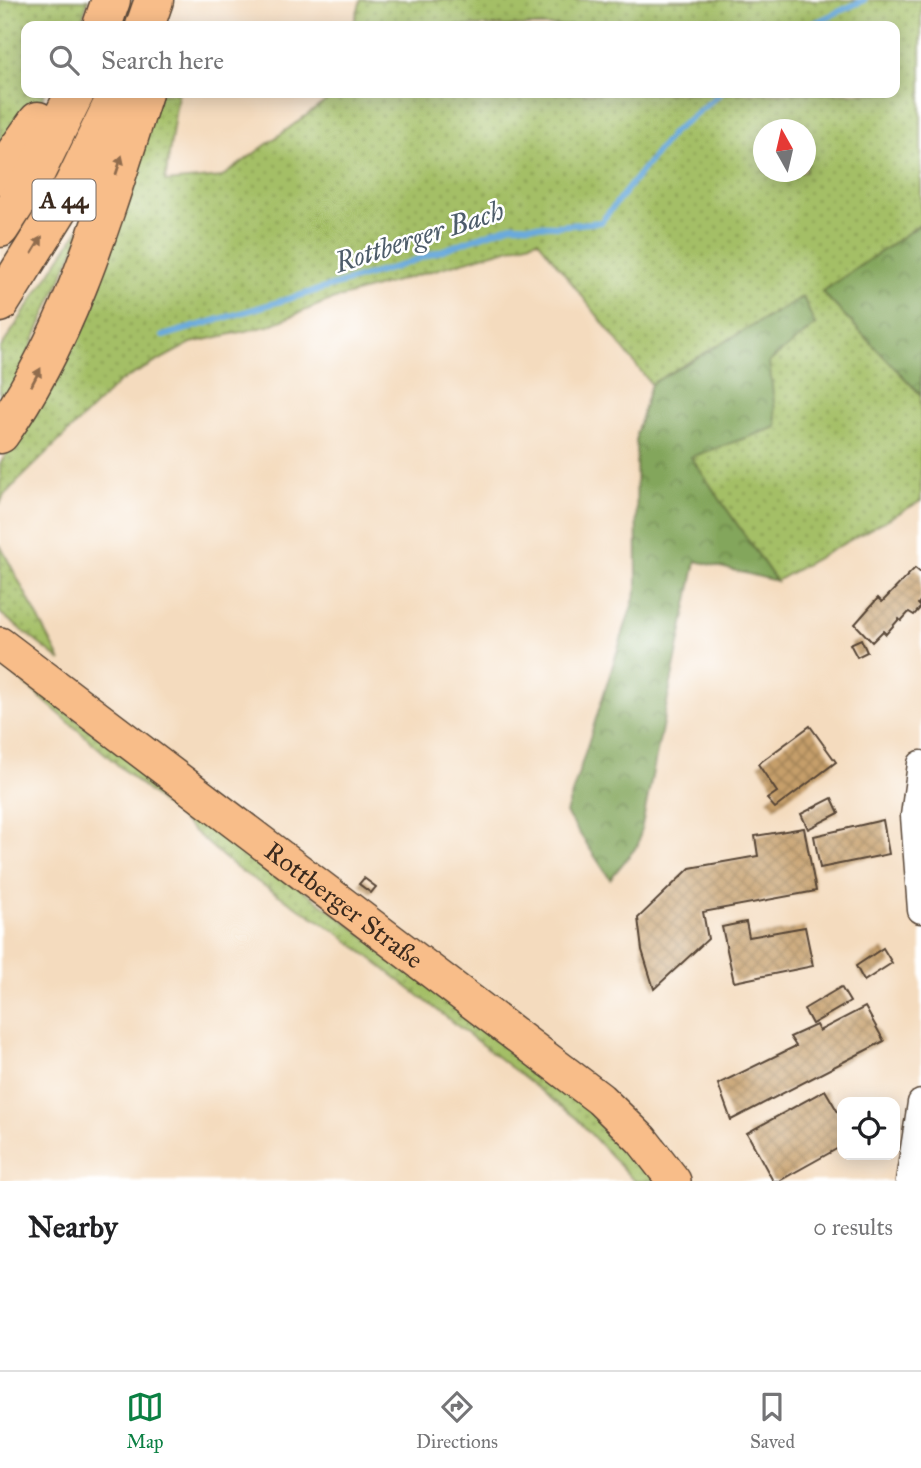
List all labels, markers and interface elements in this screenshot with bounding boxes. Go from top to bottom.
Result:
search box [21,21,900,98]
icon: search [45,41,83,79]
text: Search here [101,44,224,76]
north arrow [753,119,816,182]
one-way arrow [115,155,125,176]
road number: A 44 [32,180,96,220]
water label: Rottberger Bach [329,193,508,281]
one-way arrow [30,235,43,255]
one-way arrow [30,367,42,386]
street label: Rottberger Straße [259,835,430,975]
map controls [837,1097,900,1160]
button: locate [837,1097,900,1160]
text: Nearby [28,1209,118,1245]
text: 0 results [813,1213,893,1241]
tab: Map [126,1388,164,1453]
tab: Directions [416,1388,498,1453]
tab: Saved [750,1388,795,1453]

